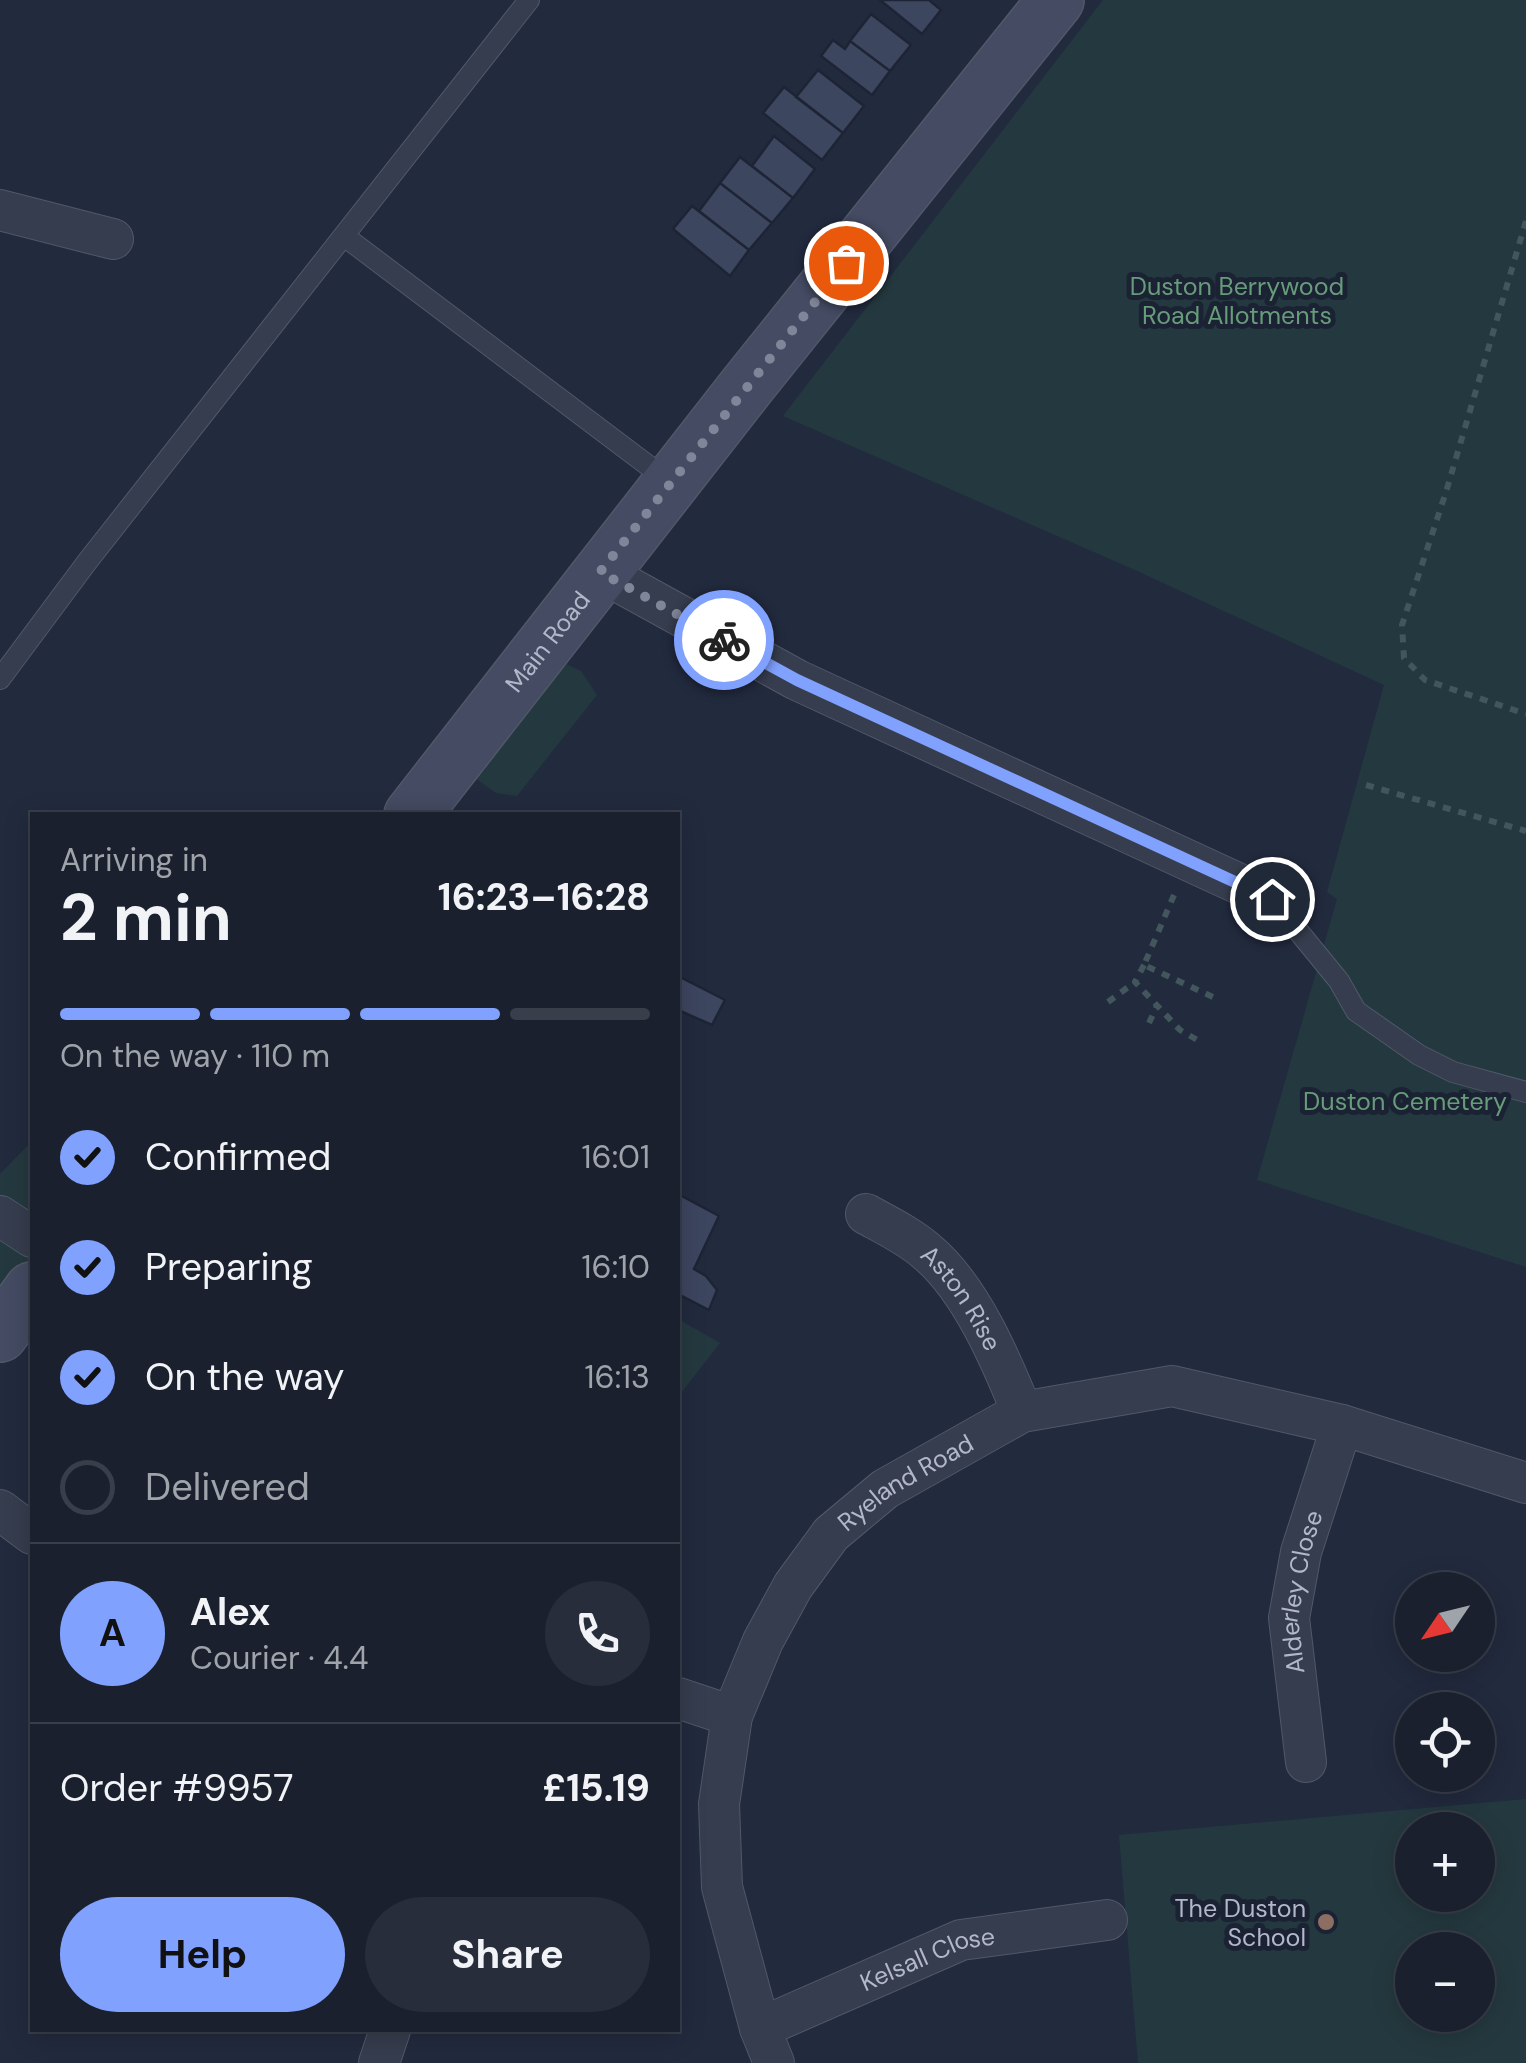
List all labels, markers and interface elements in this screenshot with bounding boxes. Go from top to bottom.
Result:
pin [804,221,889,306]
icon: bag [819,236,874,291]
park label: Duston Berrywood Road Allotments [1130,270,1344,332]
street label: Main Road [498,584,598,699]
courier [674,590,774,690]
icon: bike [697,613,752,668]
text: Arriving in [60,839,208,881]
pin [1230,857,1315,942]
text: 16:23–16:28 [438,872,650,922]
icon: home [1245,872,1300,927]
text: 2 min [60,876,232,960]
text: On the way · 110 m [60,1035,330,1077]
park label: Duston Cemetery [1303,1085,1507,1118]
icon: check [60,1130,115,1185]
text: Confirmed [145,1132,331,1182]
text: 16:01 [582,1136,650,1178]
street label: Aston Rise [914,1238,1009,1356]
icon: check [60,1240,115,1295]
text: Preparing [145,1242,313,1292]
text: 16:10 [582,1246,650,1288]
icon: check [60,1350,115,1405]
text: On the way [145,1352,344,1402]
text: 16:13 [585,1356,650,1398]
street label: Ryeland Road [831,1427,979,1539]
text: Delivered [145,1462,310,1512]
street label: Alderley Close [1273,1506,1330,1676]
north arrow [1395,1572,1495,1672]
map controls [1395,1572,1495,2032]
button: phone [545,1581,650,1686]
text: Alex [190,1587,270,1637]
text: A [99,1608,126,1658]
text: Courier · 4.4 [190,1637,368,1679]
button: locate [1395,1692,1495,1792]
text: Order #9957 [60,1763,293,1813]
text: £15.19 [542,1763,650,1813]
button: + [1395,1812,1495,1912]
place label: The Duston School [1175,1892,1306,1954]
button: Help [60,1897,345,2012]
button: Share [365,1897,650,2012]
marker: The Duston School [1315,1911,1337,1933]
street label: Kelsall Close [855,1920,997,1999]
button: − [1395,1932,1495,2032]

